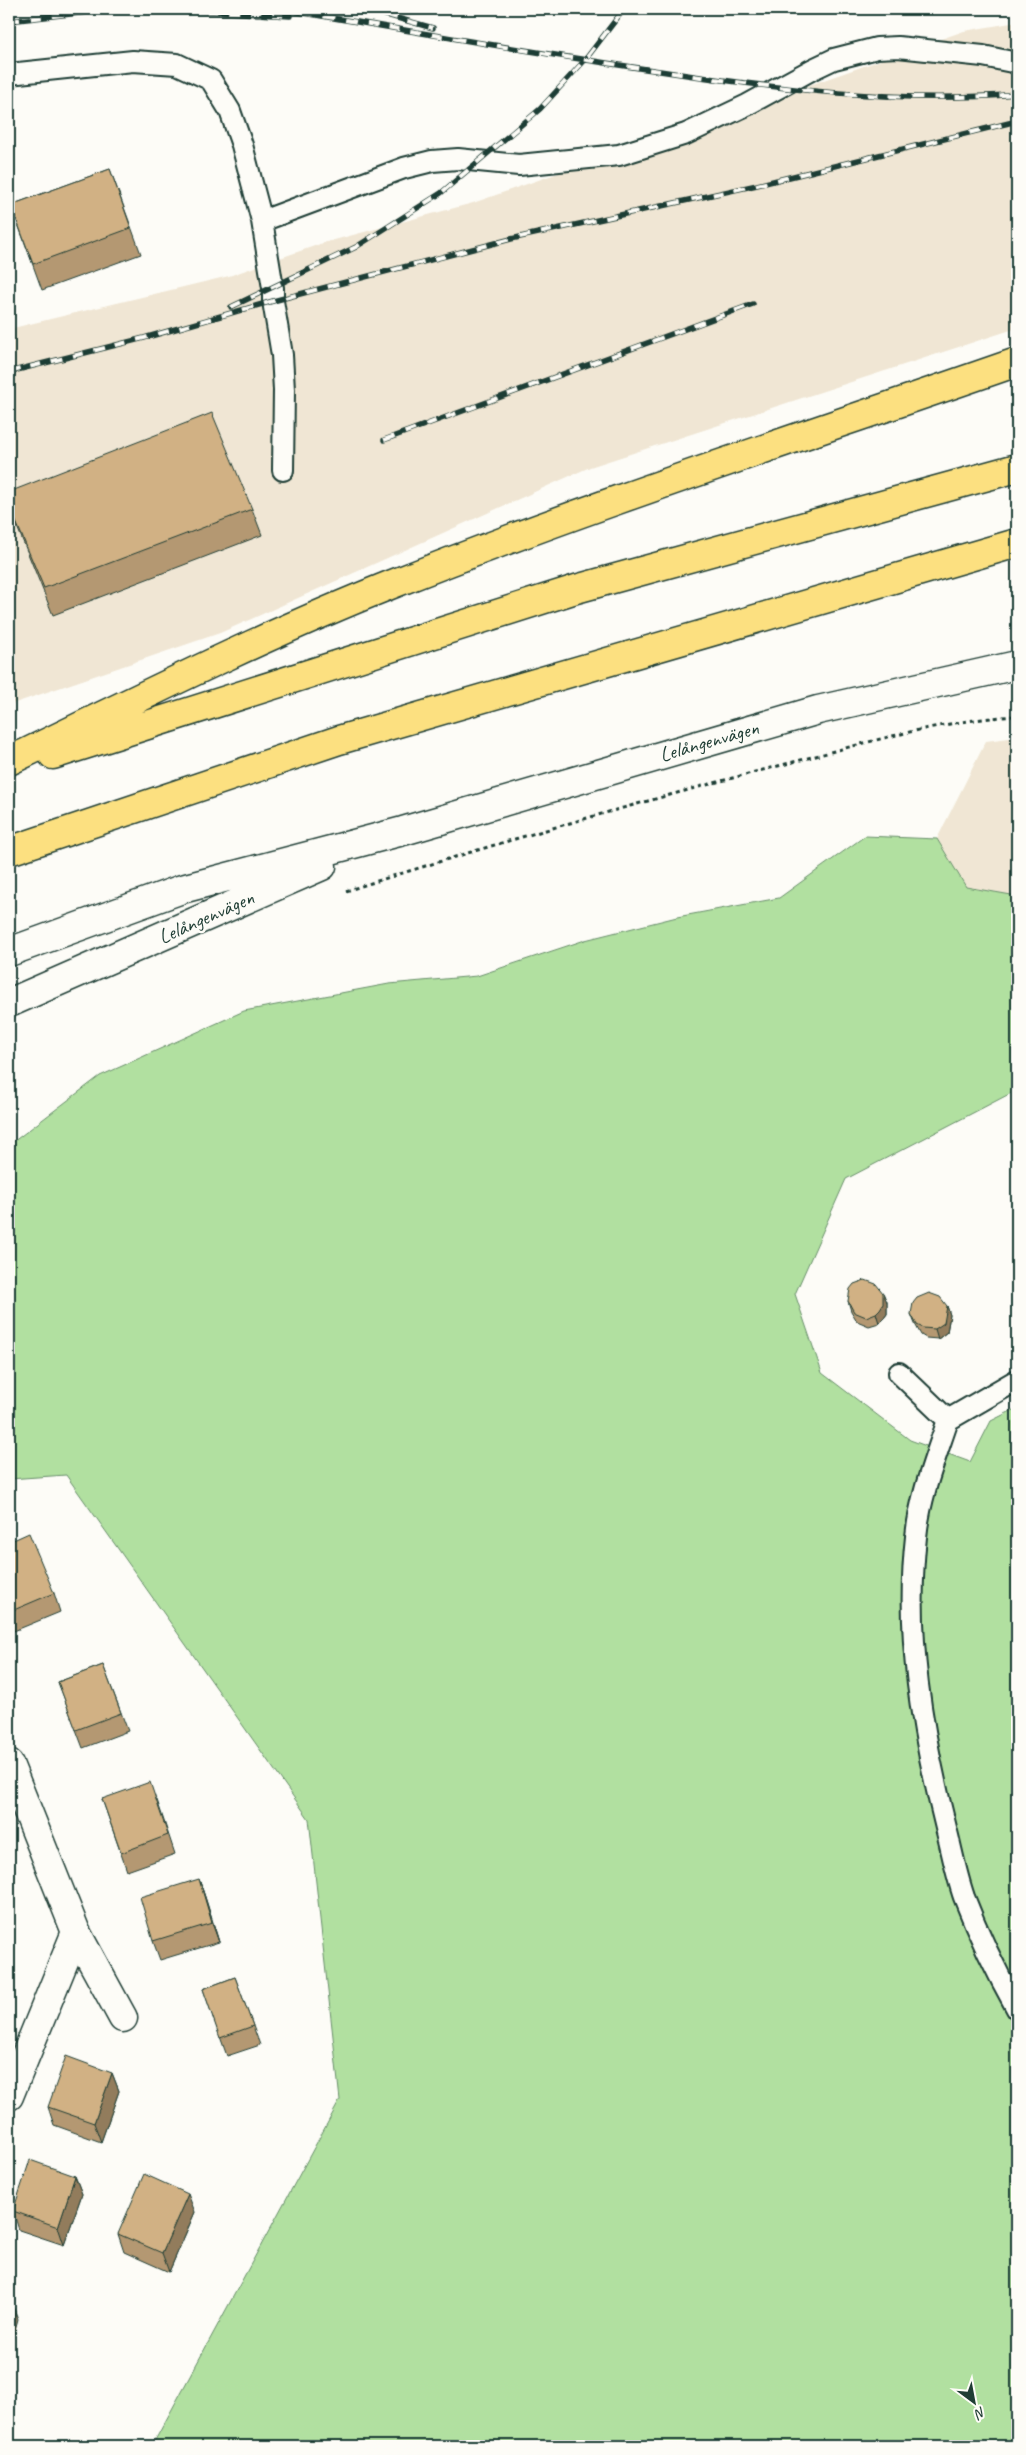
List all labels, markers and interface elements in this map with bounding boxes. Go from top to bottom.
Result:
street label: Lelångenvägen [657,714,762,768]
street label: Lelångenvägen [154,884,258,950]
north arrow [948,2378,998,2428]
text: N [970,2403,989,2423]

